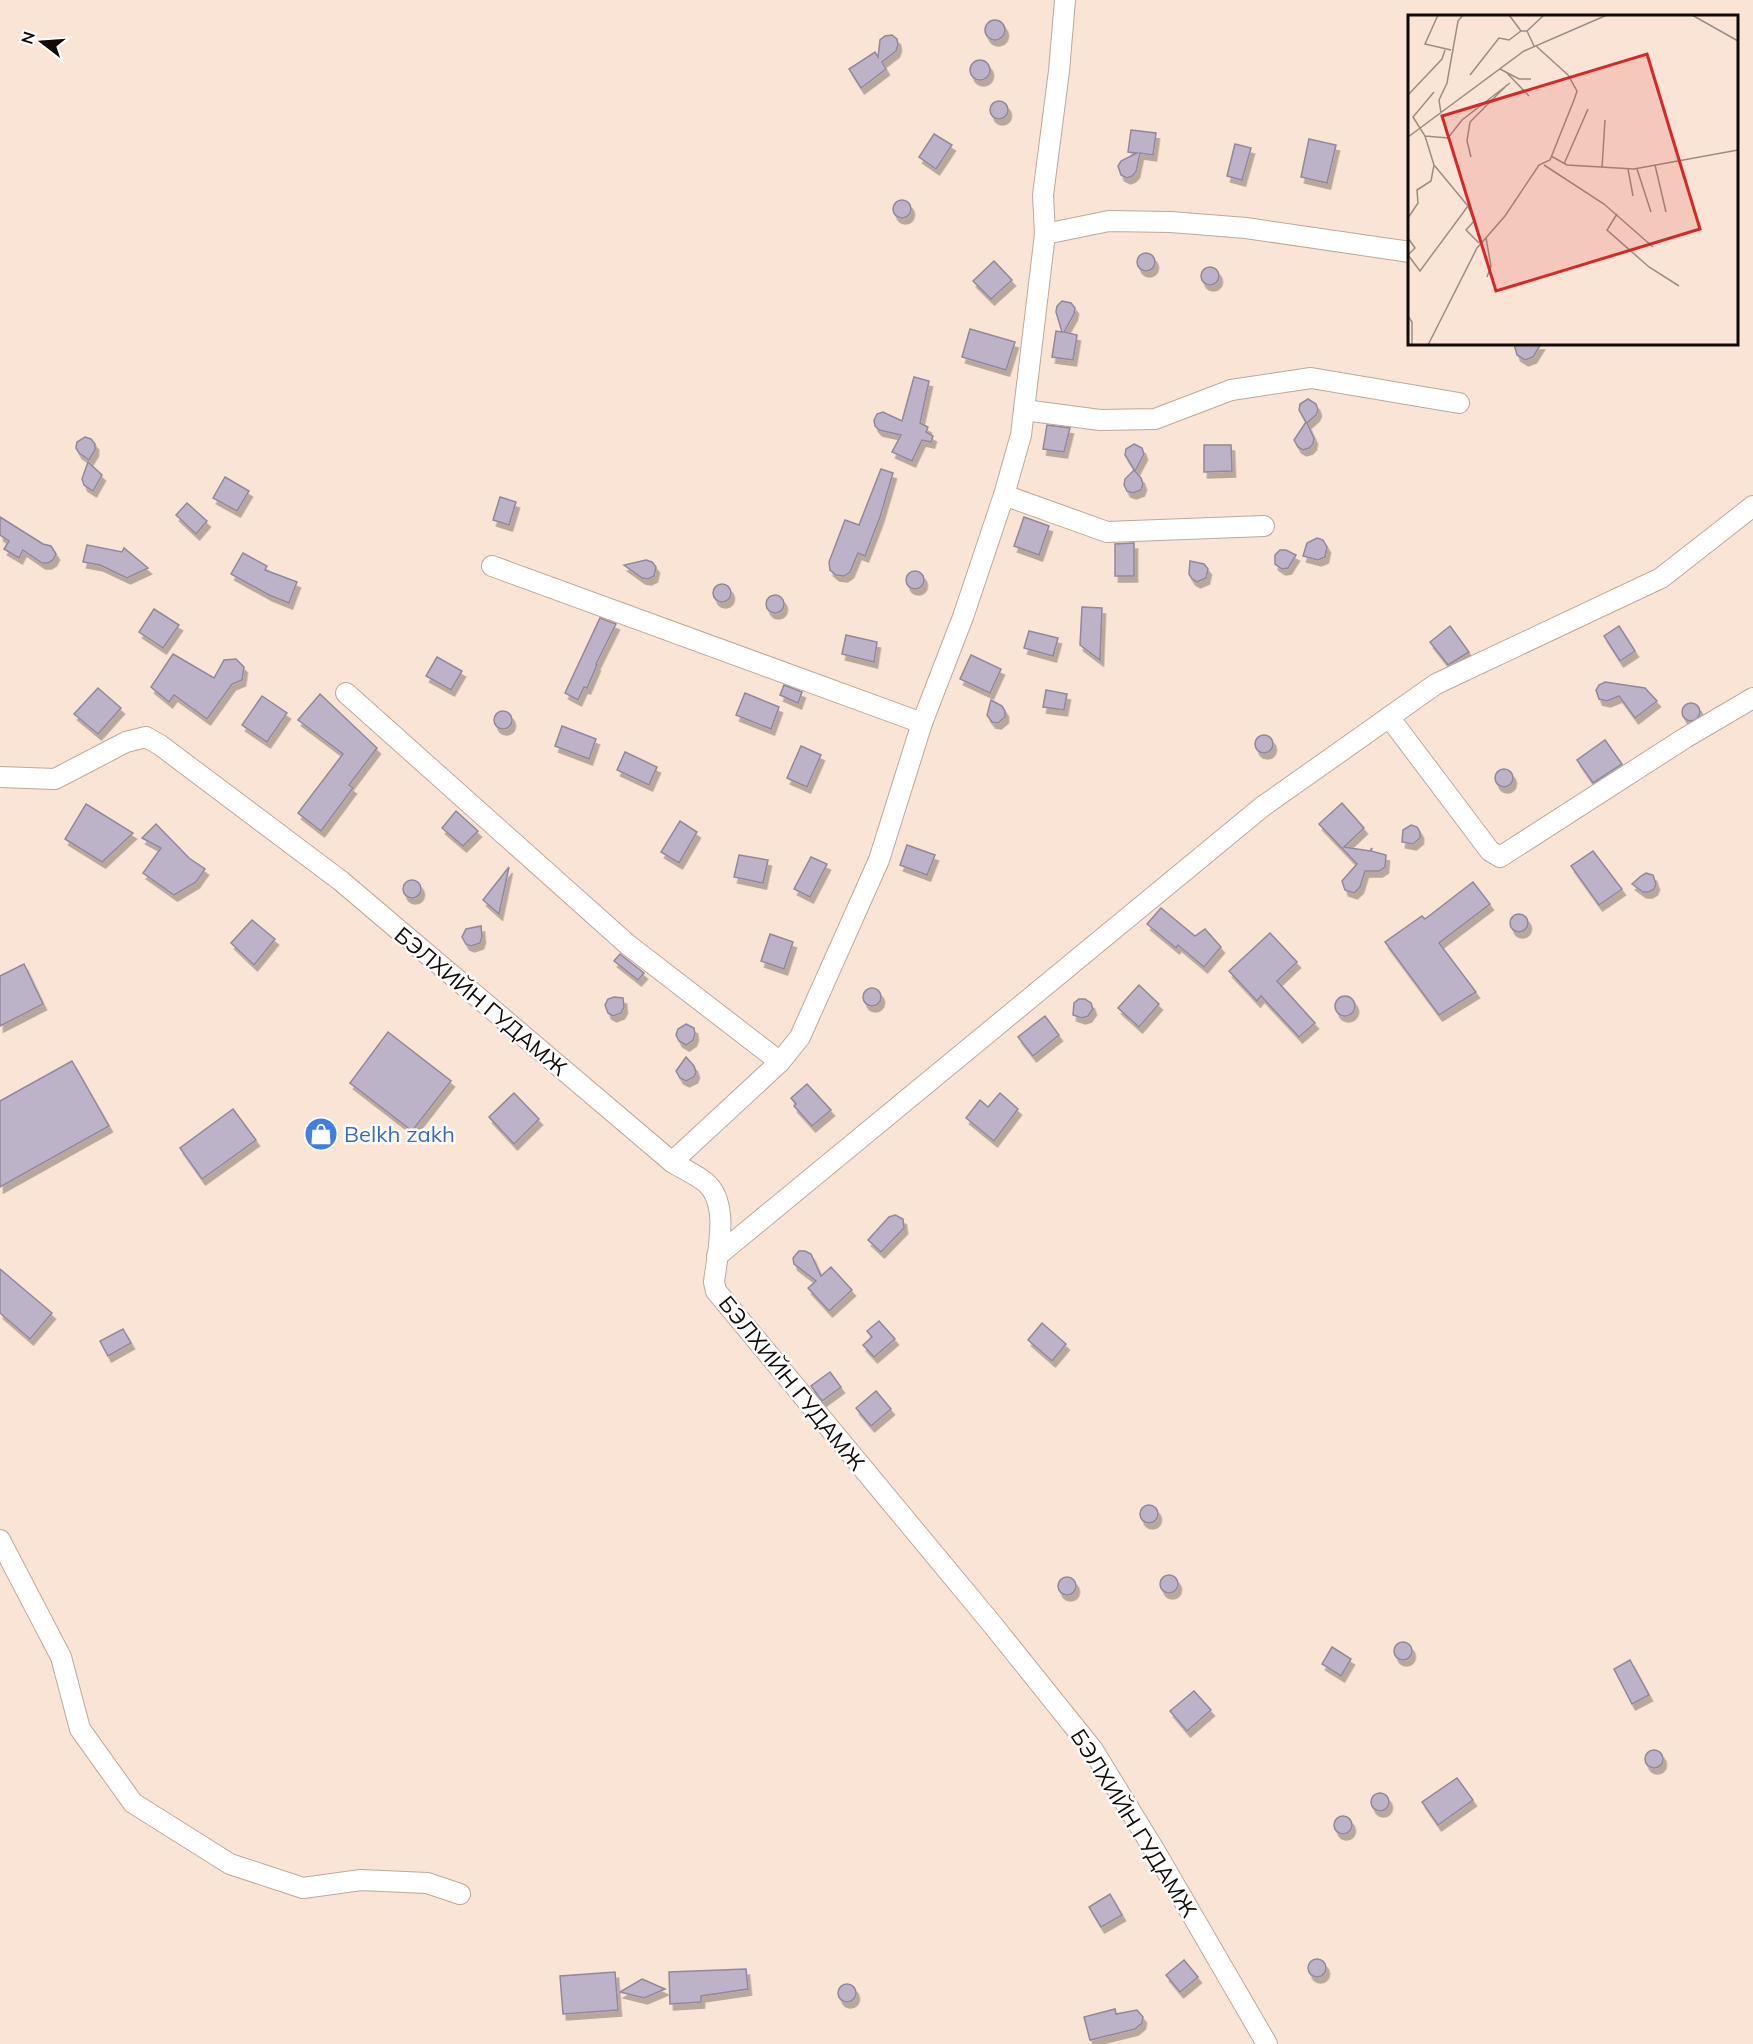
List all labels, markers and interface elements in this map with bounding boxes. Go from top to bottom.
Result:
north arrow [12,12,72,72]
inset map [1408,15,1738,345]
text: N [16,29,39,46]
street label: БЭЛХИЙН ГУДАМЖ [389,921,573,1081]
shop icon: Belkh zakh [303,1116,339,1152]
place label: Belkh zakh [344,1120,455,1148]
street label: БЭЛХИЙН ГУДАМЖ [713,1290,871,1476]
street label: БЭЛХИЙН ГУДАМЖ [1065,1724,1203,1922]

